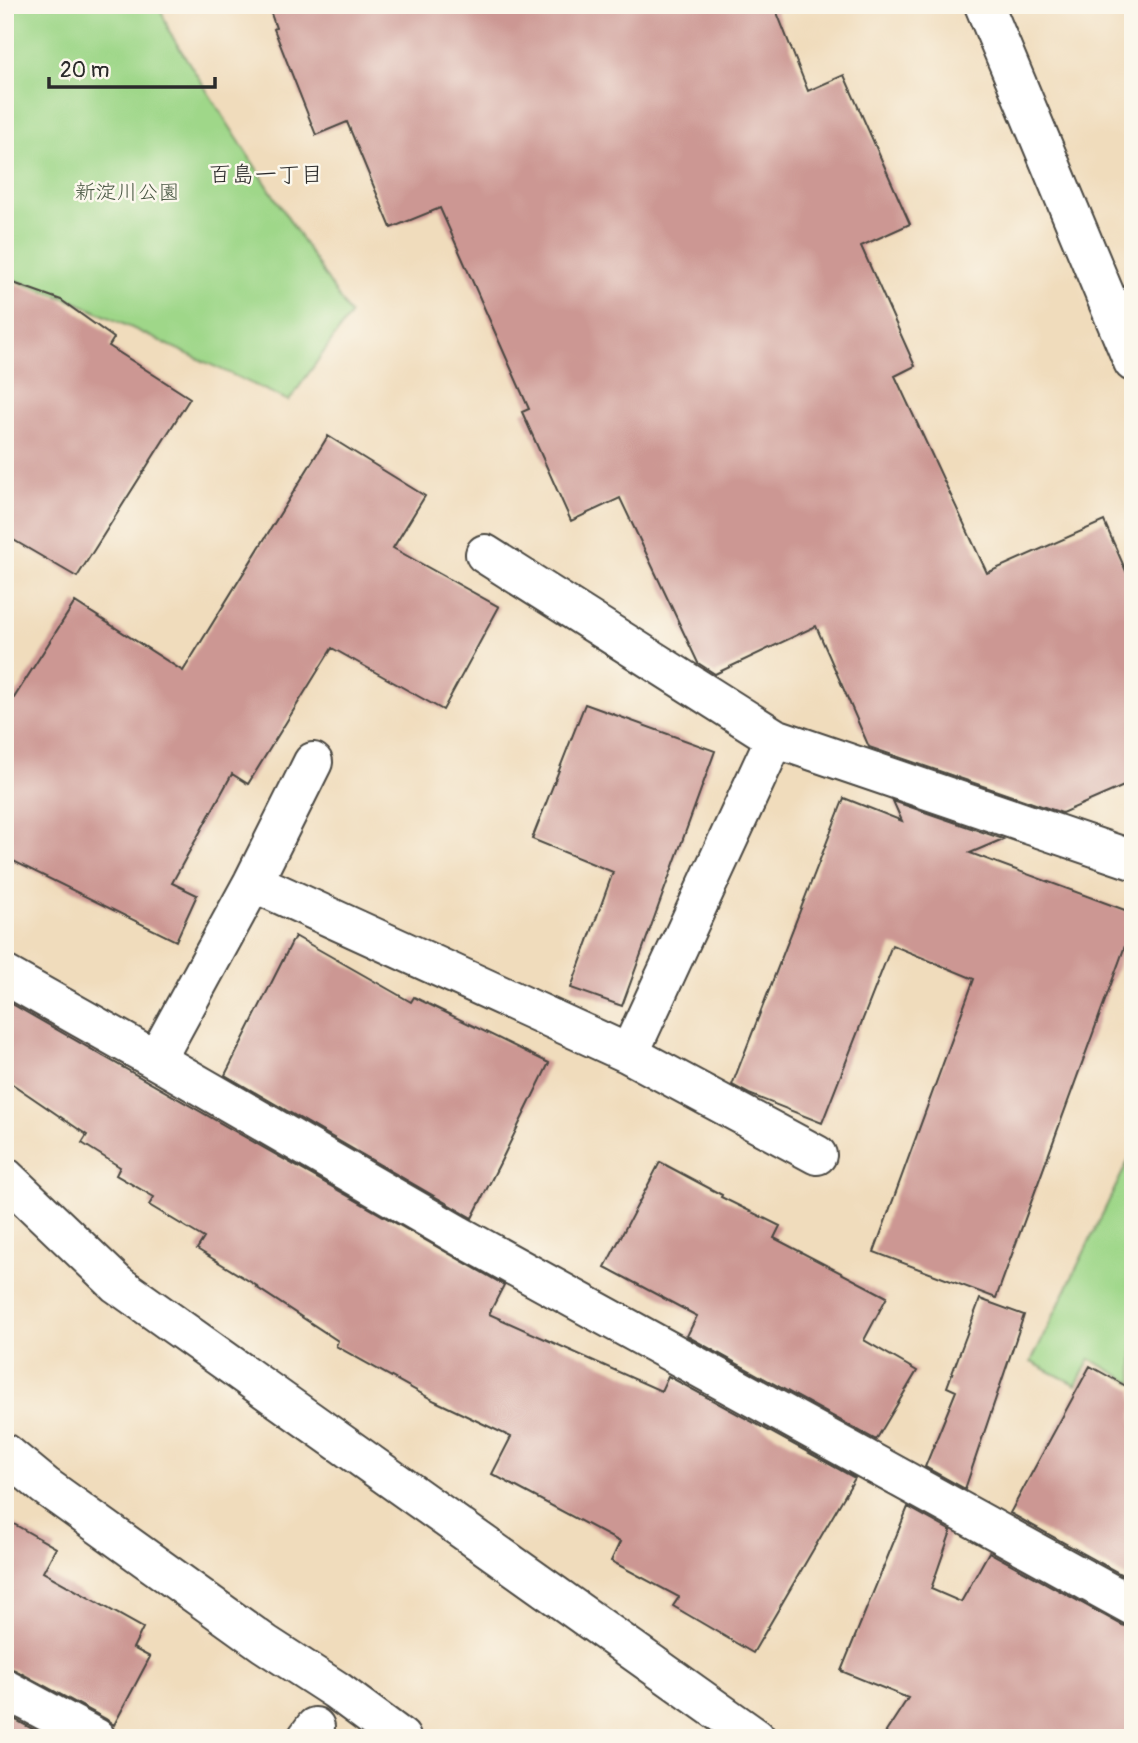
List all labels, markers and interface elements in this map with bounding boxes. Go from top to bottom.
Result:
scale bar [49,46,215,90]
text: 20 m [60,57,109,84]
district label: 百島一丁目 [209,160,324,189]
park label: 新淀川公園 [75,179,180,206]

